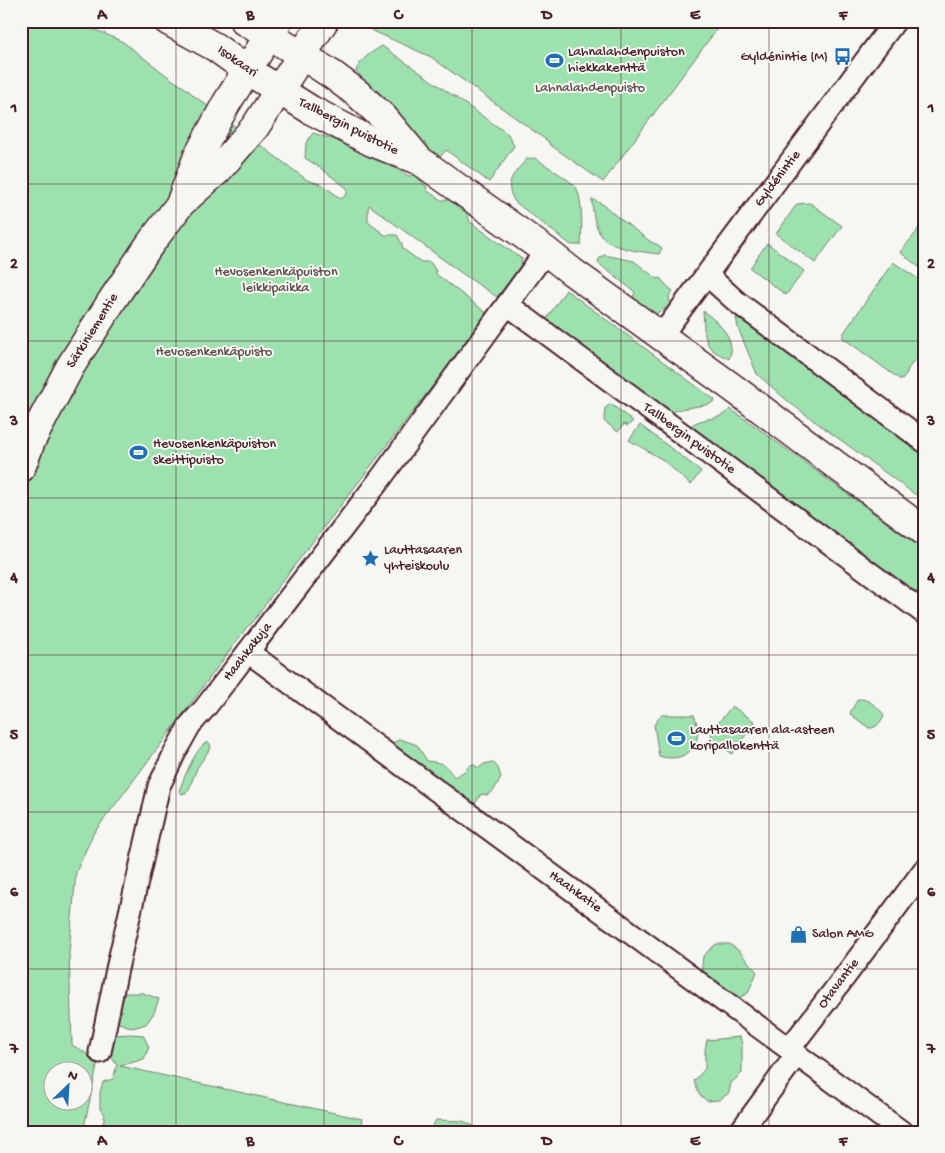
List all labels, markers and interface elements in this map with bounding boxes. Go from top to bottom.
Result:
text: A [96,7,108,26]
text: B [245,7,255,26]
text: C [393,7,404,26]
text: D [540,7,553,26]
text: E [690,7,701,26]
text: F [838,7,849,26]
street label: Isokaari [213,42,261,82]
place label: Lahnalahdenpuiston hiekkakenttä [568,44,685,77]
bus stop icon: Gyldénintie (M) [832,47,852,67]
place label: Gyldénintie (M) [740,49,828,66]
sports icon: Lahnalahdenpuiston hiekkakenttä [544,50,564,70]
park label: Lahnalahdenpuisto [535,80,645,97]
street label: Tallbergin puistotie [294,94,402,160]
text: 1 [10,100,17,119]
text: 1 [927,100,934,119]
street label: Gyldénintie [751,147,805,211]
text: 2 [10,256,18,275]
text: 2 [927,256,935,275]
park label: Hevosenkenkäpuiston leikkipaikka [214,264,338,297]
street label: Särkiniementie [63,290,123,372]
park label: Hevosenkenkäpuisto [156,344,272,361]
street label: Tallbergin puistotie [639,399,739,479]
text: 3 [9,413,18,432]
text: 3 [926,413,935,432]
place label: Hevosenkenkäpuiston skeittipuisto [153,436,276,469]
sports icon: Hevosenkenkäpuiston skeittipuisto [129,442,149,462]
place label: Lauttasaaren yhteiskoulu [384,542,463,575]
place icon: Lauttasaaren yhteiskoulu [360,548,380,568]
text: 4 [9,570,18,589]
text: 4 [926,570,935,589]
street label: Haahkakuja [220,618,277,685]
place label: Lauttasaaren ala-asteen koripallokenttä [690,722,835,755]
text: 5 [10,727,19,746]
text: 5 [927,727,936,746]
sports icon: Lauttasaaren ala-asteen koripallokenttä [666,728,686,748]
street label: Haahkatie [545,867,605,917]
text: 6 [10,884,19,903]
text: 6 [927,884,936,903]
shop icon: Salon AMG [788,924,808,944]
place label: Salon AMG [812,926,875,943]
street label: Otavantie [815,955,864,1012]
text: 7 [9,1041,19,1060]
text: 7 [926,1041,936,1060]
north arrow [42,1060,92,1110]
text: N [65,1067,80,1086]
text: A [96,1133,108,1152]
text: B [245,1133,255,1152]
text: C [393,1133,404,1152]
text: D [540,1133,553,1152]
text: E [690,1133,701,1152]
text: F [838,1133,849,1152]

